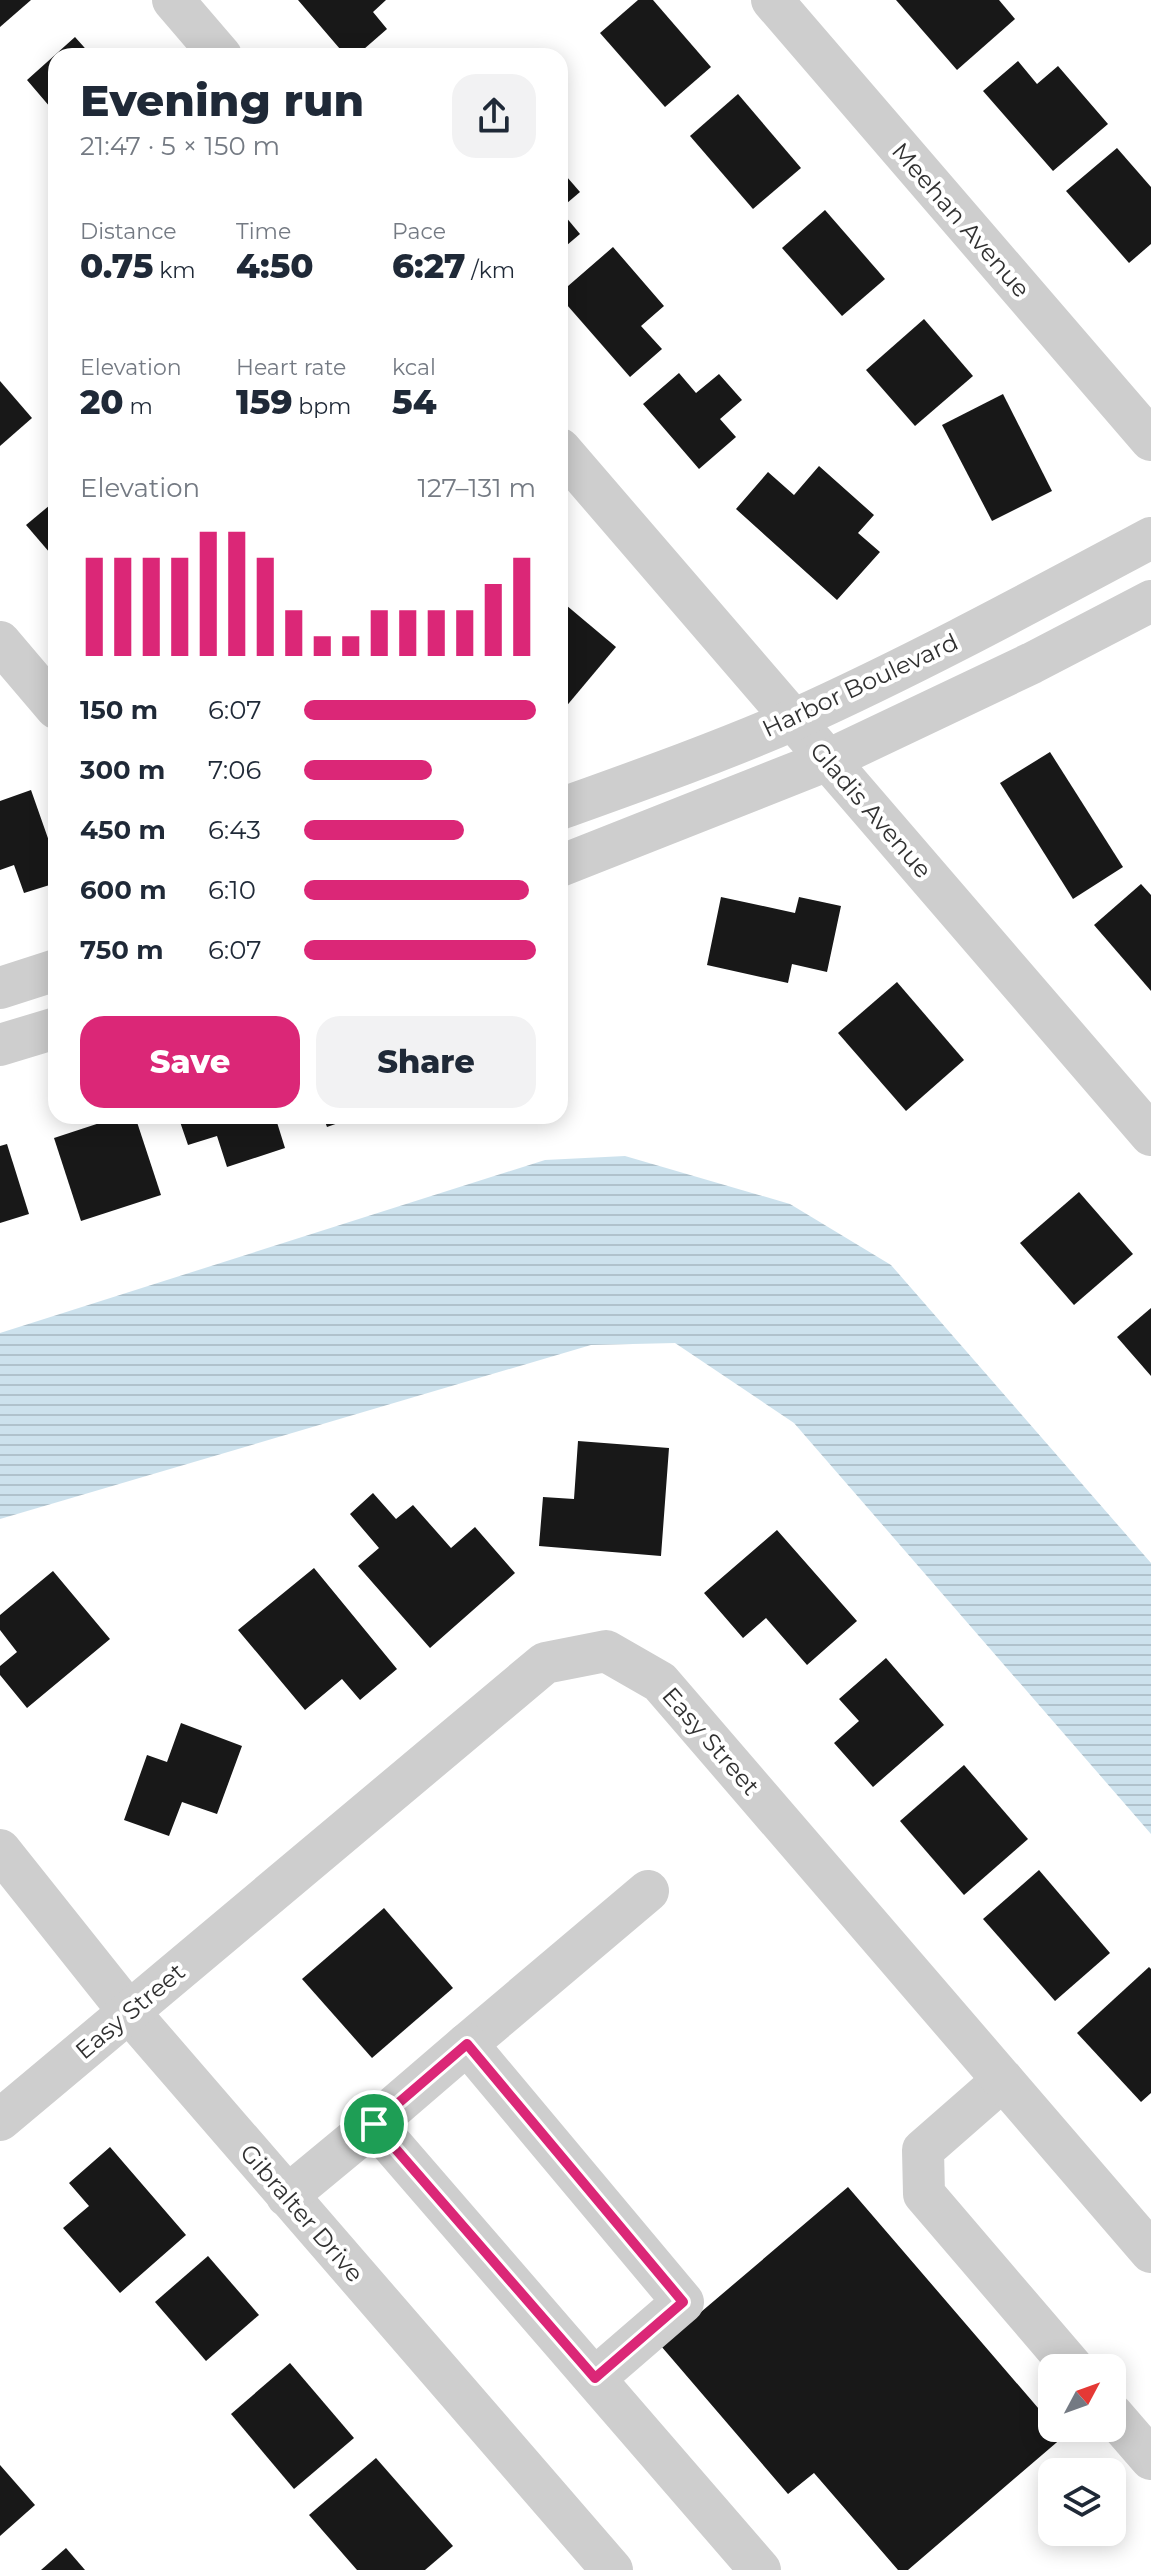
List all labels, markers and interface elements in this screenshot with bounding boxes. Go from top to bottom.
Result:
text: Evening run [80,73,364,127]
button: share [452,74,536,158]
text: 21:47 · 5 × 150 m [80,130,280,162]
street label: Meehan Avenue [886,137,1036,303]
text: Distance [80,218,177,245]
text: Time [236,218,291,245]
text: Pace [392,218,446,245]
text: 0.75 [80,245,153,287]
text: 4:50 [236,245,314,287]
text: 6:27 [392,245,466,287]
text: km [153,257,196,284]
text: /km [466,257,515,284]
text: Elevation [80,354,182,381]
text: Heart rate [236,354,346,381]
text: kcal [392,354,436,381]
text: 20 [80,381,124,423]
text: 159 [236,381,292,423]
text: 54 [392,381,436,423]
text: m [124,393,153,420]
text: bpm [292,393,351,420]
text: Elevation [80,472,200,504]
text: 127–131 m [418,472,536,504]
street label: Harbor Boulevard [758,627,962,743]
text: 150 m [80,694,158,726]
text: 6:07 [208,694,262,726]
street label: Gladis Avenue [804,736,938,884]
text: 300 m [80,754,165,786]
text: 7:06 [208,754,261,786]
text: 450 m [80,814,166,846]
text: 6:43 [208,814,261,846]
text: 600 m [80,874,167,906]
text: 6:10 [208,874,256,906]
text: 750 m [80,934,163,966]
text: 6:07 [208,934,262,966]
button: Save [80,1016,300,1108]
button: Share [316,1016,536,1108]
street label: Easy Street [656,1681,766,1801]
street label: Easy Street [70,1957,191,2065]
pin [340,2090,408,2158]
icon: arrive [352,2102,396,2146]
street label: Gibralter Drive [234,2138,370,2288]
north arrow [1038,2354,1126,2442]
map controls [1038,2354,1126,2546]
button: layers [1038,2458,1126,2546]

